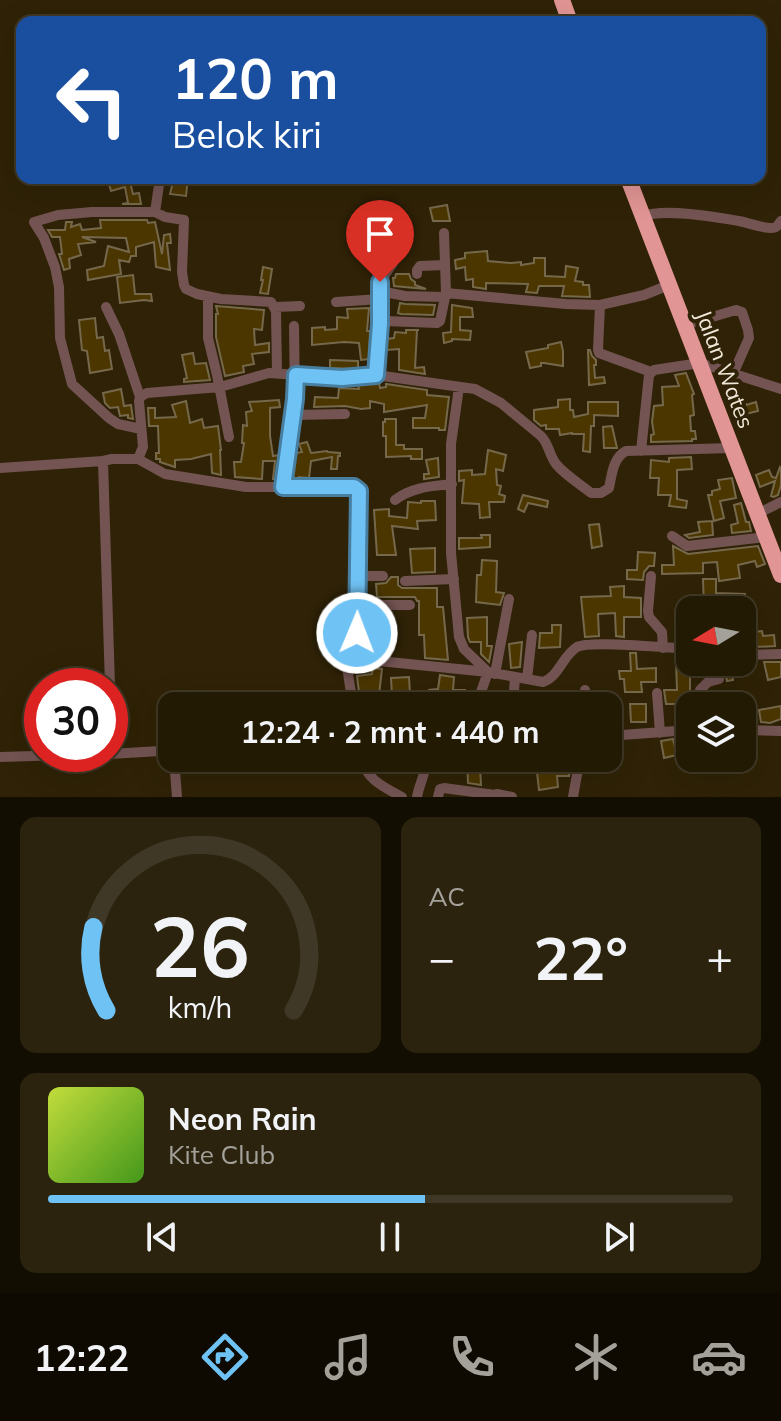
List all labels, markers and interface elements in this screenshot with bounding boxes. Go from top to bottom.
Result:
text: 120 m [172,43,339,113]
icon: left [40,48,144,152]
text: Belok kiri [172,112,322,157]
pin [346,200,414,282]
icon: arrive [358,212,402,256]
street label: Jalan Wates [690,306,760,432]
position arrow [315,591,399,675]
north arrow [676,596,756,676]
map controls [676,596,756,772]
speed limit sign: 30 [24,668,128,772]
button: layers [676,692,756,772]
text: 12:24 · 2 mnt · 440 m [240,713,540,751]
text: AC [429,880,465,913]
text: 26 [150,893,250,998]
text: 22° [533,920,628,995]
text: − [429,930,455,985]
text: + [707,930,733,985]
text: km/h [168,989,233,1025]
text: Neon Rain [168,1100,317,1138]
text: Kite Club [168,1138,275,1171]
icon: previous [140,1215,184,1259]
icon: pause [368,1215,412,1259]
icon: next [597,1215,641,1259]
icon: directions [197,1329,253,1385]
icon: music [320,1329,376,1385]
icon: phone [444,1329,500,1385]
icon: climate [568,1329,624,1385]
icon: car [691,1329,747,1385]
text: 12:22 [34,1335,129,1380]

